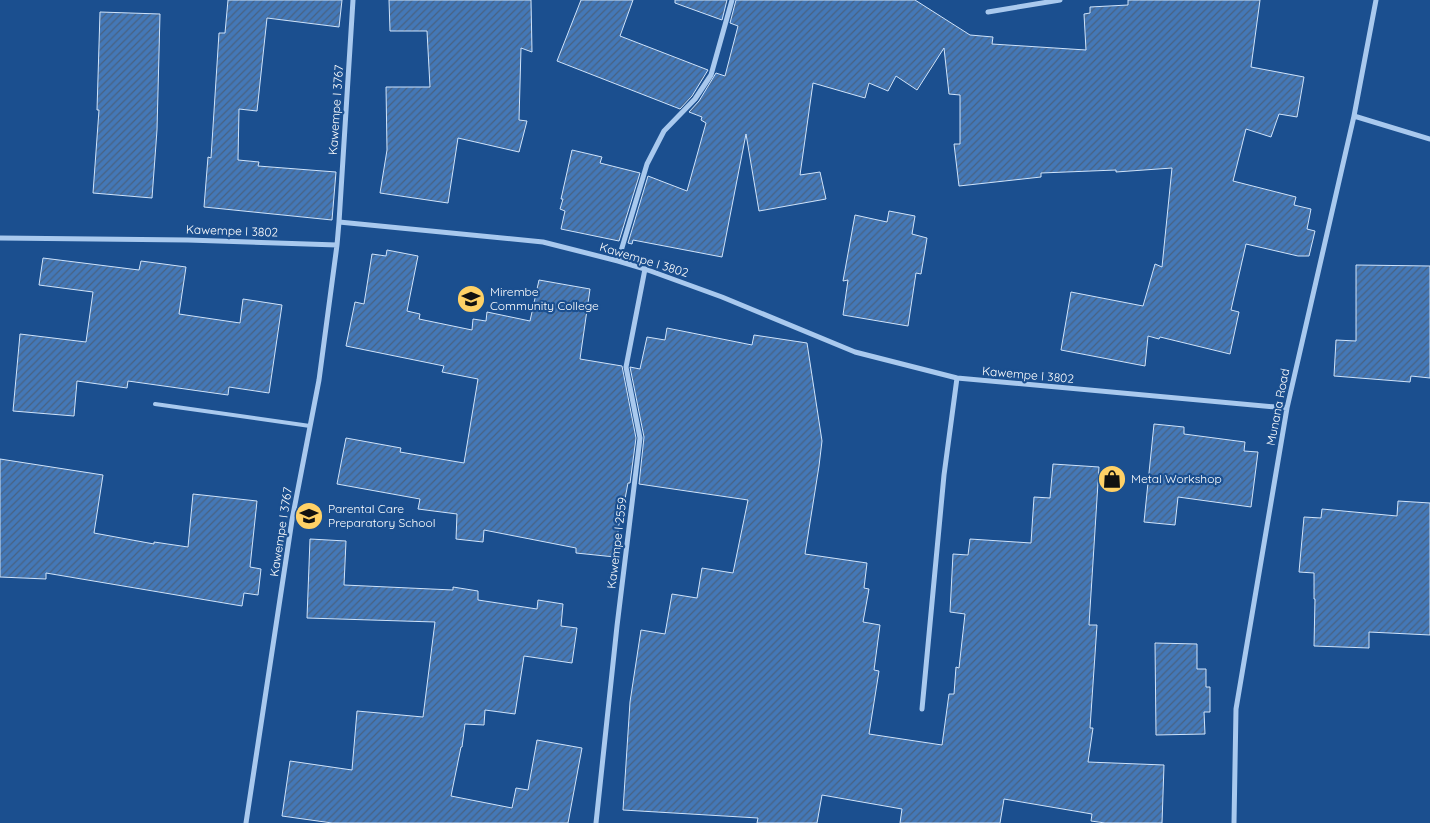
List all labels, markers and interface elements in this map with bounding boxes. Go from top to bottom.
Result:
street label: Kawempe I 3767 [325,64,346,156]
street label: Kawempe I 3802 [186,221,279,240]
street label: Kawempe I 3802 [598,239,691,280]
school or university icon: Mirembe Community College [456,284,486,314]
place label: Mirembe Community College [490,284,599,313]
street label: Kawempe I 3802 [981,363,1075,386]
street label: Munana Road [1263,367,1292,447]
shop icon: Metal Workshop [1097,464,1127,494]
place label: Metal Workshop [1131,471,1222,486]
street label: Kawempe I 3767 [266,486,295,578]
street label: Kawempe I 2559 [603,496,630,590]
school or university icon: Parental Care Preparatory School [294,501,324,531]
place label: Parental Care Preparatory School [328,501,436,530]

